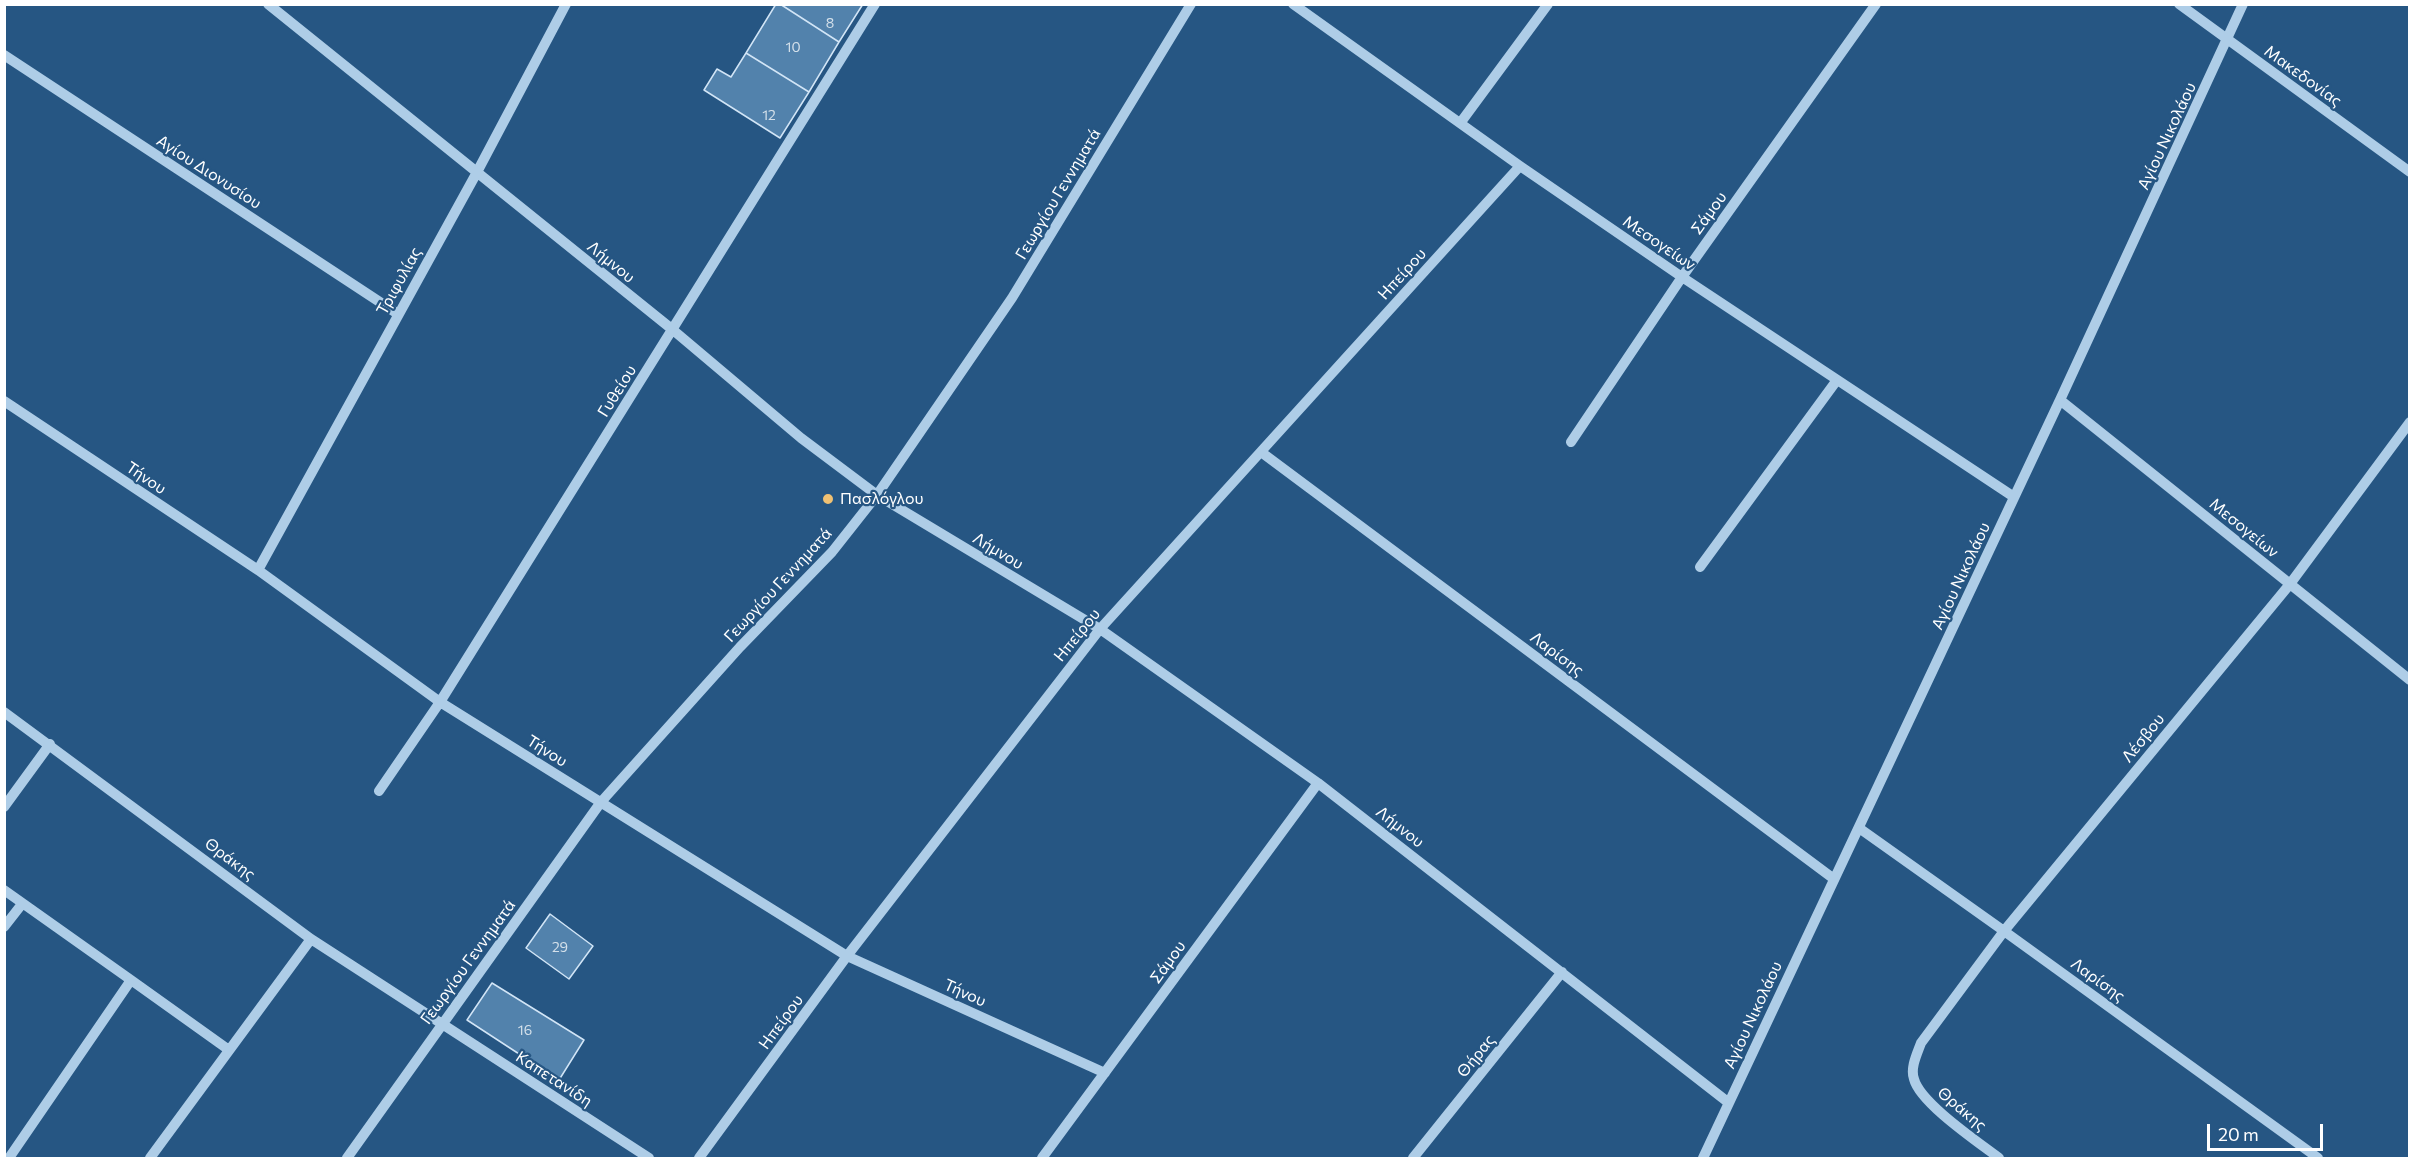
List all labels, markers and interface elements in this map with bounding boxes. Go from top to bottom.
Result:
house number: 8 [826,15,834,31]
house number: 10 [785,39,801,55]
street label: Μακεδονίας [2261,41,2345,111]
street label: Αγίου Νικολάου [2134,79,2200,193]
house number: 12 [762,107,776,123]
street label: Γεωργίου Γεννηματά [1011,125,1105,263]
street label: Αγίου Διονυσίου [153,131,265,213]
street label: Σάμου [1687,188,1731,238]
street label: Μεσογείων [1619,212,1699,274]
street label: Λήμνου [583,237,639,287]
street label: Τριφυλίας [373,244,425,318]
street label: Ηπείρου [1374,244,1430,304]
street label: Γυθείου [594,361,640,421]
street label: Τήνου [122,458,170,498]
place label: Πασλόγλου [840,489,923,509]
marker: Πασλόγλου [821,492,835,506]
street label: Μεσογείων [2206,494,2282,562]
street label: Αγίου Νικολάου [1928,519,1994,633]
street label: Γεωργίου Γεννηματά [720,524,836,646]
street label: Λήμνου [969,528,1027,574]
street label: Ηπείρου [1050,605,1104,665]
street label: Λαρίσης [1527,628,1587,680]
street label: Λέσβου [2118,710,2168,766]
street label: Τήνου [523,731,571,771]
street label: Λήμνου [1372,802,1428,852]
street label: Θράκης [201,834,259,884]
street label: Γεωργίου Γεννηματά [416,896,520,1028]
street label: Σάμου [1146,937,1190,987]
house number: 29 [552,939,568,955]
street label: Λαρίσης [2067,954,2129,1006]
street label: Αγίου Νικολάου [1720,958,1786,1072]
street label: Τήνου [941,975,989,1011]
street label: Ηπείρου [755,991,807,1053]
house number: 16 [518,1022,532,1038]
street label: Θήρας [1453,1031,1499,1081]
street label: Καπετανίδη [512,1047,596,1111]
street label: Θράκης [1934,1083,1990,1135]
scale bar [2210,1112,2326,1150]
text: 20 m [2218,1123,2259,1145]

